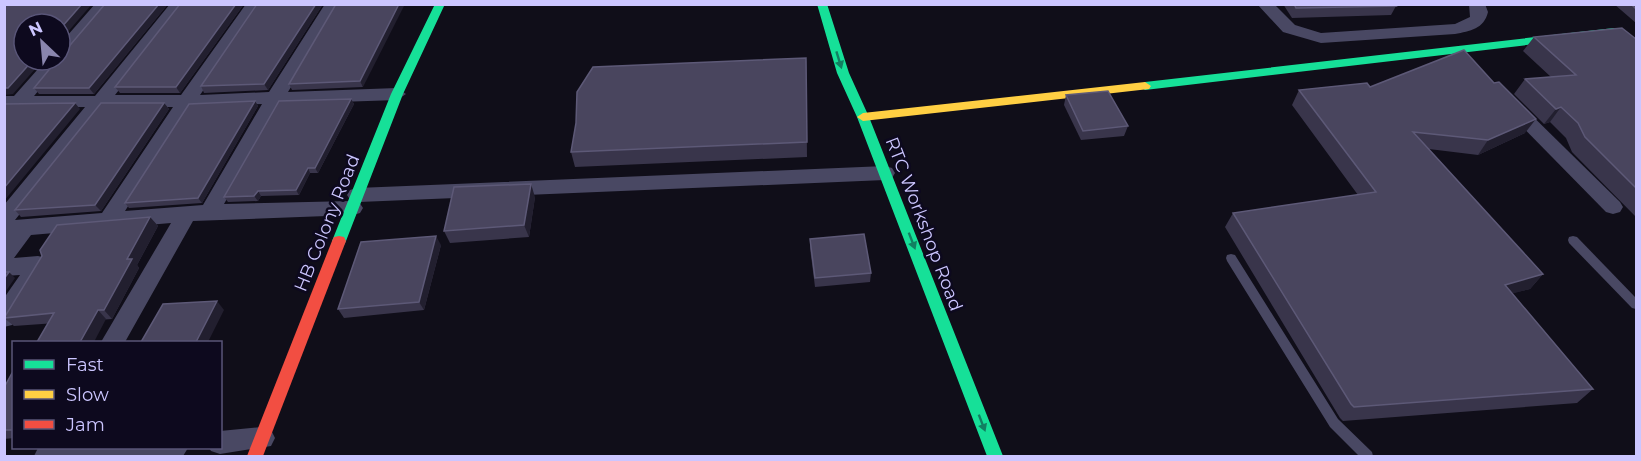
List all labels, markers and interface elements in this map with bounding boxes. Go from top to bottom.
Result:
north arrow [12,12,72,72]
text: N [26,18,46,40]
one-way arrow [835,51,844,69]
street label: RTC Workshop Road [881,134,967,314]
street label: HB Colony Road [289,151,365,295]
one-way arrow [908,232,917,250]
legend [12,341,222,449]
text: Fast [66,354,104,376]
text: Slow [66,384,109,406]
text: Jam [65,414,105,436]
one-way arrow [978,414,987,432]

